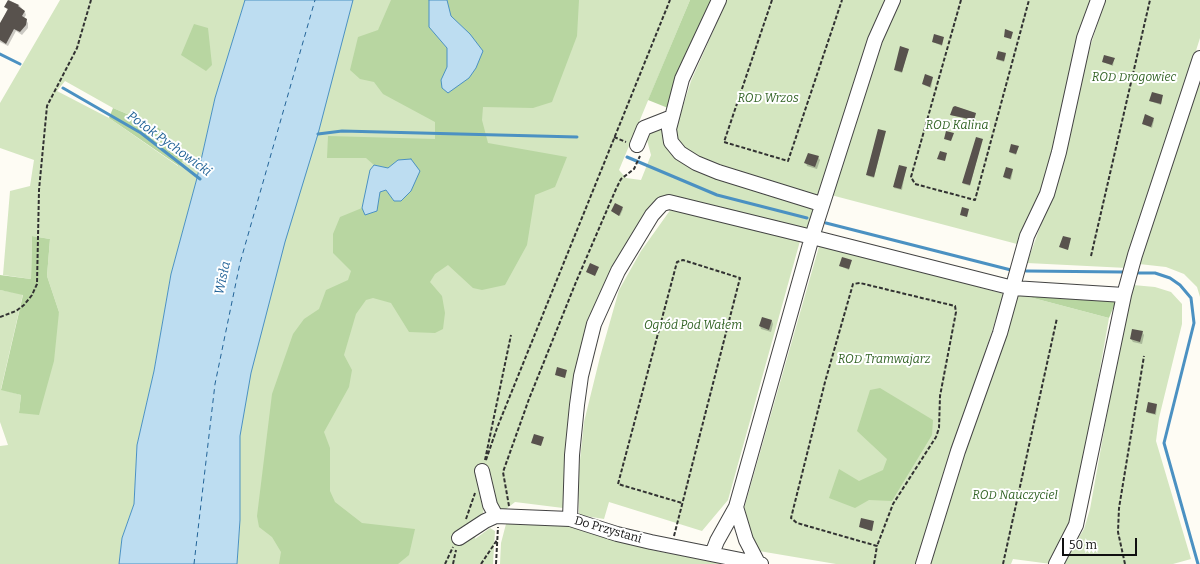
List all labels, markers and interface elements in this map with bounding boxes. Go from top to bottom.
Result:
park label: ROD Drogowiec [1092,71,1176,85]
park label: ROD Wrzos [737,92,799,106]
water label: Potok Pychowicki [124,108,214,180]
park label: ROD Kalina [926,119,988,133]
water label: Wisła [212,260,234,296]
park label: Ogród Pod Wałem [644,319,742,333]
park label: ROD Tramwajarz [838,353,930,367]
park label: ROD Nauczyciel [972,489,1058,503]
street label: Do Przystani [573,513,643,547]
scale bar [1064,530,1139,556]
text: 50 m [1069,538,1097,552]

